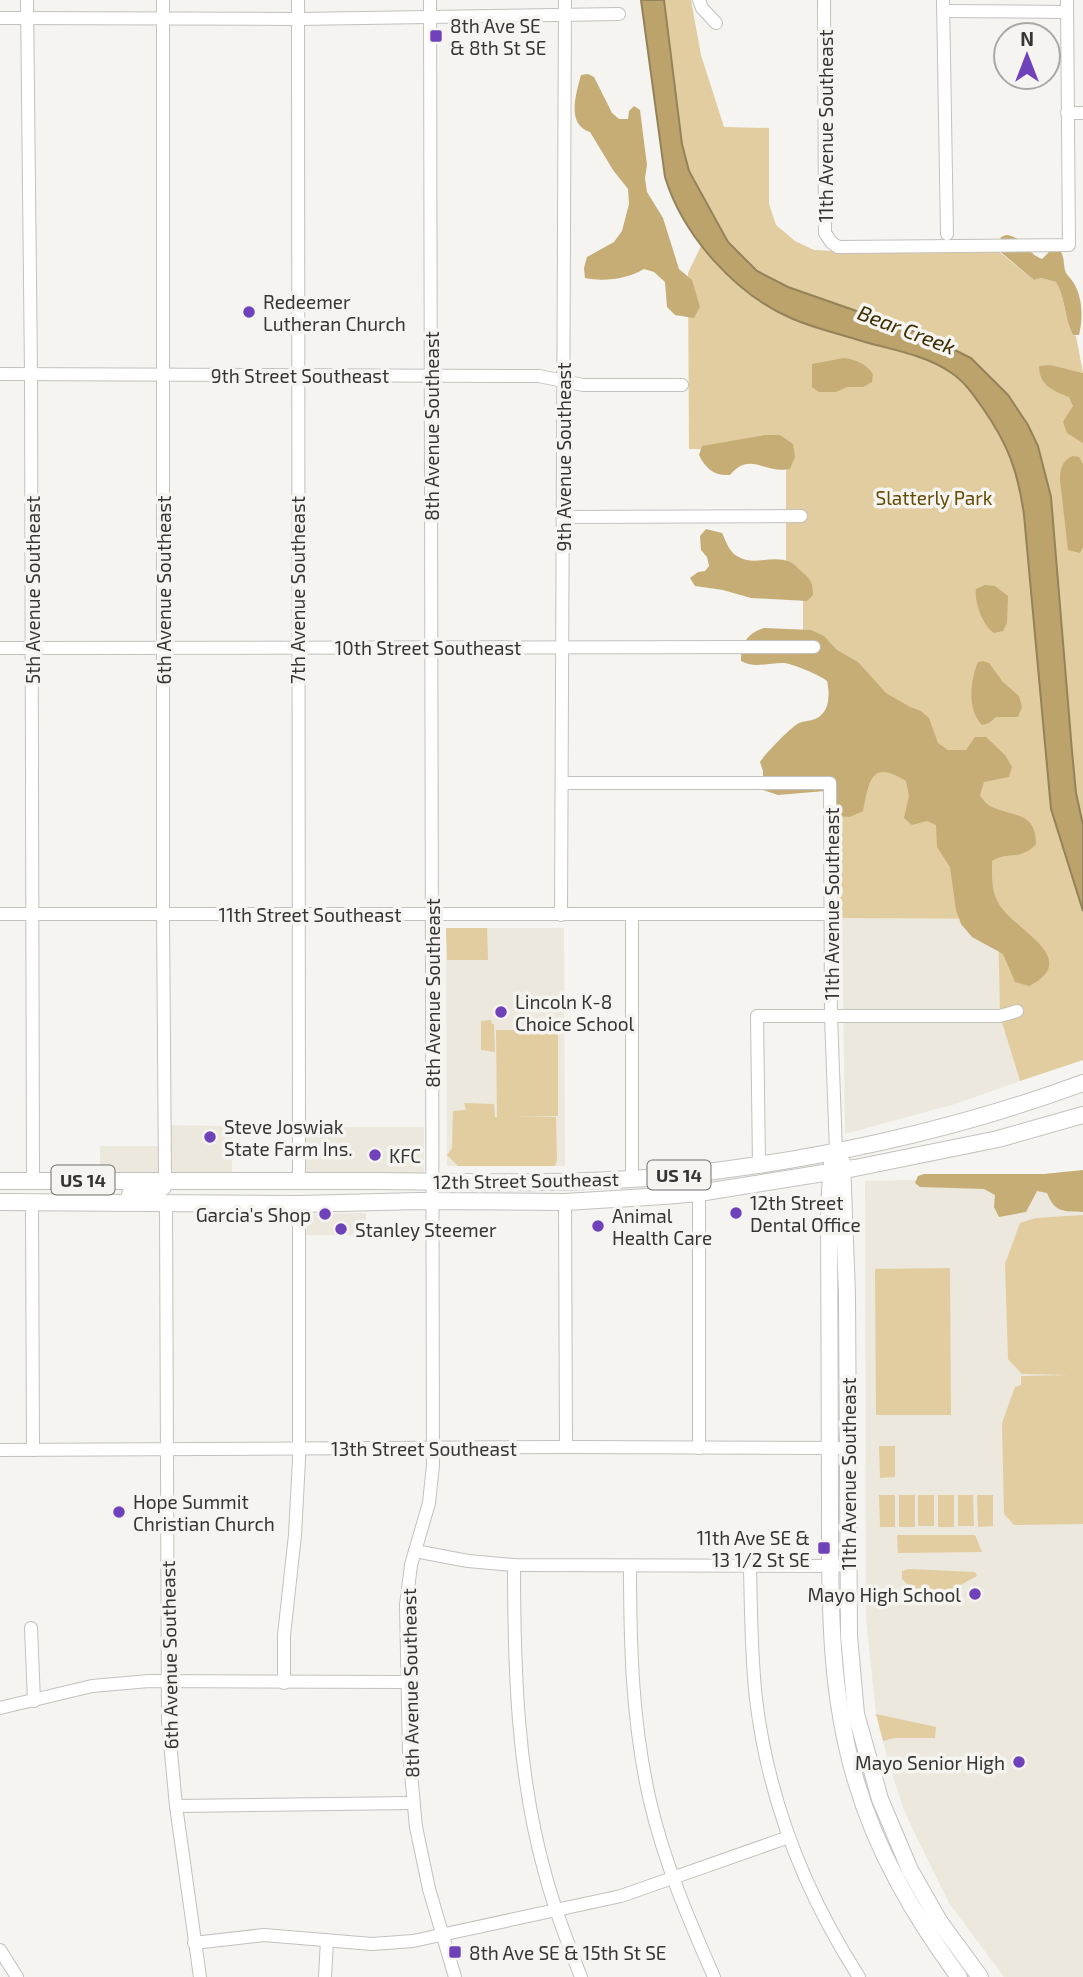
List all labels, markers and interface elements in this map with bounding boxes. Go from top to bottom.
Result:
place label: 8th Ave SE & 8th St SE [450,14,546,59]
north arrow [992,21,1062,91]
text: N [1020,27,1034,50]
marker: 8th Ave SE & 8th St SE [428,28,444,44]
street label: 11th Avenue Southeast [814,29,837,223]
place label: Redeemer Lutheran Church [263,290,406,335]
water label: Bear Creek [855,299,959,359]
marker: Redeemer Lutheran Church [241,304,257,320]
street label: 8th Avenue Southeast [420,331,443,521]
street label: 9th Avenue Southeast [552,363,575,551]
street label: 9th Street Southeast [211,364,389,387]
park label: Slatterly Park [876,486,993,509]
street label: 5th Avenue Southeast [21,496,44,684]
street label: 6th Avenue Southeast [152,496,175,684]
street label: 7th Avenue Southeast [286,496,309,684]
street label: 10th Street Southeast [335,636,521,659]
street label: 11th Avenue Southeast [820,807,843,1001]
street label: 8th Avenue Southeast [421,898,444,1088]
street label: 11th Street Southeast [219,903,401,926]
place label: Lincoln K-8 Choice School [515,990,635,1035]
marker: Lincoln K-8 Choice School [493,1004,509,1020]
place label: Steve Joswiak State Farm Ins. [224,1115,353,1160]
marker: Steve Joswiak State Farm Ins. [202,1129,218,1145]
place label: KFC [389,1144,421,1167]
marker: KFC [367,1147,383,1163]
road number: US 14 [648,1160,710,1190]
road number: US 14 [52,1166,114,1195]
street label: 12th Street Southeast [433,1167,619,1193]
place label: 12th Street Dental Office [750,1191,861,1236]
place label: Garcia's Shop [196,1203,311,1226]
place label: Animal Health Care [612,1204,712,1249]
marker: 12th Street Dental Office [728,1205,744,1221]
marker: Garcia's Shop [317,1206,333,1222]
place label: Stanley Steemer [355,1218,497,1241]
marker: Animal Health Care [590,1218,606,1234]
marker: Stanley Steemer [333,1221,349,1237]
street label: 11th Avenue Southeast [837,1377,860,1571]
street label: 13th Street Southeast [331,1437,517,1460]
place label: Hope Summit Christian Church [133,1490,275,1535]
marker: Hope Summit Christian Church [111,1504,127,1520]
place label: 11th Ave SE & 13 1/2 St SE [697,1526,810,1571]
marker: 11th Ave SE & 13 1/2 St SE [816,1540,832,1556]
street label: 6th Avenue Southeast [156,1560,182,1750]
place label: Mayo High School [807,1583,961,1606]
marker: Mayo High School [967,1586,983,1602]
street label: 8th Avenue Southeast [397,1588,423,1778]
place label: Mayo Senior High [855,1751,1005,1774]
marker: Mayo Senior High [1011,1754,1027,1770]
place label: 8th Ave SE & 15th St SE [469,1941,666,1964]
marker: 8th Ave SE & 15th St SE [447,1944,463,1960]

